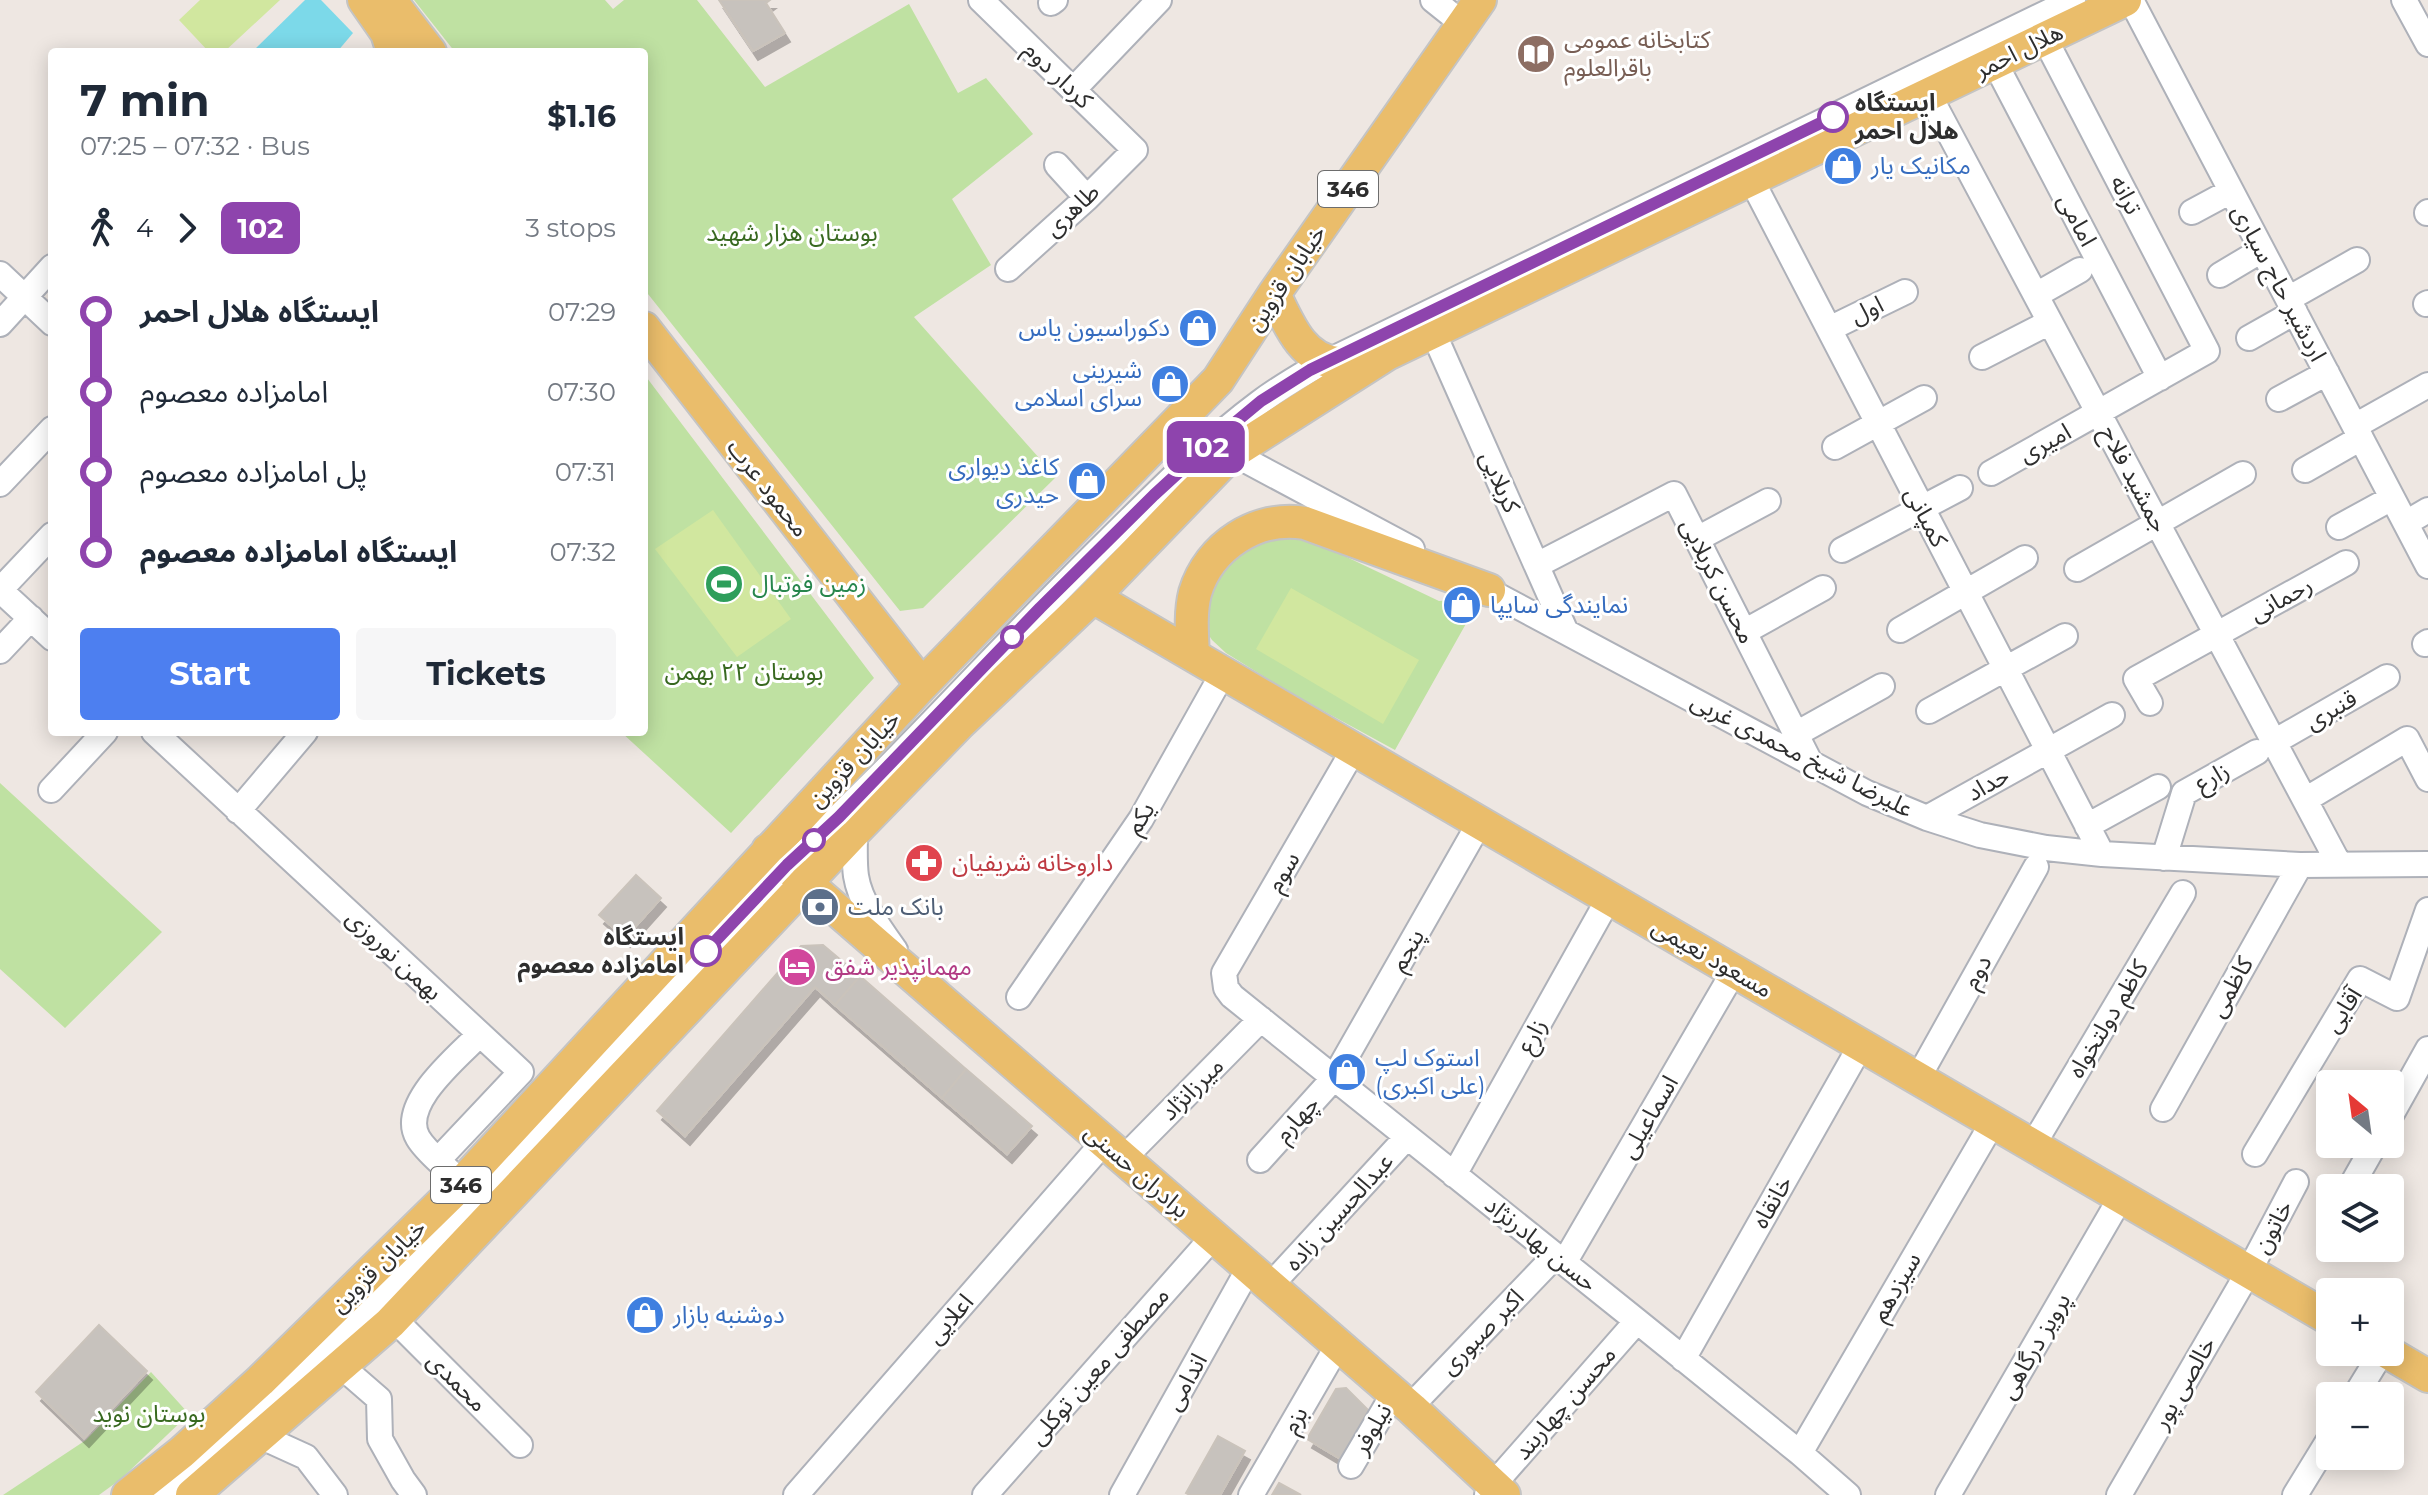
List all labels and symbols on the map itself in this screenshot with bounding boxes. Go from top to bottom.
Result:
street label: هلال احمر [1969,17,2068,85]
place label: کتابخانه عمومی باقرالعلوم [1564,25,1712,86]
library icon: کتابخانه عمومی باقرالعلوم [1515,33,1557,75]
street label: کردار دوم [1015,35,1100,118]
place label: ایستگاه هلال احمر [1854,88,1959,145]
marker: ایستگاه هلال احمر [1818,102,1848,132]
shop icon: مکانیک یار [1822,145,1864,187]
place label: مکانیک یار [1870,151,1971,180]
street label: ترانه [2104,170,2148,219]
road number: 346 [1318,171,1378,207]
street label: طاهری [1038,177,1105,242]
street label: امامی [2052,188,2103,251]
street label: اردشیر حاج سیاری [2223,199,2333,368]
park label: بوستان هزار شهید [706,218,878,247]
street label: خیابان قزوین [1239,219,1332,336]
street label: اول [1846,289,1888,330]
shop icon: دکوراسیون یاس [1177,307,1219,349]
place label: دکوراسیون یاس [1018,313,1170,342]
place label: شیرینی سرای اسلامی [1015,355,1142,412]
shop icon: شیرینی سرای اسلامی [1149,363,1191,405]
street label: امیری [2014,417,2076,469]
street label: جمشید فلاح [2092,420,2175,539]
line badge: 102 [1160,421,1252,473]
street label: محمود عرب [721,433,816,542]
street label: کربلایی [1474,447,1527,518]
place label: کاغذ دیواری حیدری [948,452,1060,509]
shop icon: کاغذ دیواری حیدری [1066,460,1108,502]
street label: کمپانی [1898,482,1955,553]
street label: محسن کربلایی [1675,513,1762,648]
sports icon: زمین فوتبال [703,563,745,605]
place label: زمین فوتبال [752,569,866,598]
street label: رحمانی [2244,570,2317,627]
shop icon: نمایندگی سایپا [1441,584,1483,626]
place label: نمایندگی سایپا [1490,590,1628,620]
unlabelled marker [1001,626,1023,648]
park label: بوستان ۲۲ بهمن [664,657,824,686]
street label: قنبری [2300,683,2362,736]
street label: علیرضا شیخ محمدی غربی [1685,686,1918,826]
street label: خیابان قزوین [801,704,906,813]
street label: زارع [2189,755,2236,800]
street label: حداد [1961,760,2014,807]
street label: یکم [1119,796,1163,841]
unlabelled marker [803,829,825,851]
pharmacy icon: داروخانه شریفیان [903,842,945,884]
street label: سوم [1260,846,1309,899]
place label: داروخانه شریفیان [952,848,1113,877]
bank icon: بانک ملت [799,886,841,928]
place label: بانک ملت [848,892,944,921]
street label: بهمن نوروزی [340,903,448,1006]
street label: مسعود نعیمی [1647,912,1778,1004]
place label: ایستگاه امامزاده معصوم [518,922,684,983]
street label: پنجم [1383,923,1433,978]
marker: ایستگاه امامزاده معصوم [691,936,721,966]
hotel icon: مهمانپذیر شفق [776,946,818,988]
street label: دوم [1956,950,2001,996]
street label: کاظمی [2202,950,2259,1022]
place label: مهمانپذیر شفق [825,952,972,982]
street label: کاظم دولتخواه [2061,954,2157,1084]
street label: آقایی [2317,981,2368,1038]
street label: زارع [1510,1013,1555,1060]
place label: استوک لپ (علی اکبری) [1375,1043,1486,1100]
street label: ميرزانژاد [1154,1051,1229,1126]
shop icon: استوک لپ (علی اکبری) [1326,1051,1368,1093]
street label: اسماعیلی [1613,1070,1684,1164]
north arrow [2316,1070,2404,1158]
street label: چهارم [1268,1089,1328,1151]
street label: برادران حسنی [1079,1117,1196,1224]
street label: عبدالحسین زاده [1278,1147,1399,1277]
road number: 346 [431,1167,491,1203]
street label: خانقاه [1745,1170,1798,1233]
street label: حسن بهادرنژاد [1479,1190,1603,1298]
street label: خاتون [2247,1195,2299,1258]
street label: خیابان قزوین [324,1213,432,1318]
street label: سیزدهم [1864,1247,1930,1328]
street label: مصطفی معین توکلی [1022,1281,1175,1450]
street label: اکبر صبوری [1434,1283,1530,1381]
street label: پرویز درگاهی [1993,1287,2078,1405]
street label: اعلایی [920,1288,979,1350]
shop icon: دوشنبه بازار [624,1294,666,1336]
place label: دوشنبه بازار [672,1300,785,1329]
street label: خالصی پور [2145,1332,2223,1435]
street label: محسن چهاربند [1507,1340,1623,1466]
street label: محمدی [421,1346,493,1418]
street label: اندامی [1158,1348,1213,1415]
street label: نیلوفر [1345,1398,1398,1460]
park label: بوستان نوید [93,1399,206,1428]
street label: بزم [1275,1401,1317,1441]

